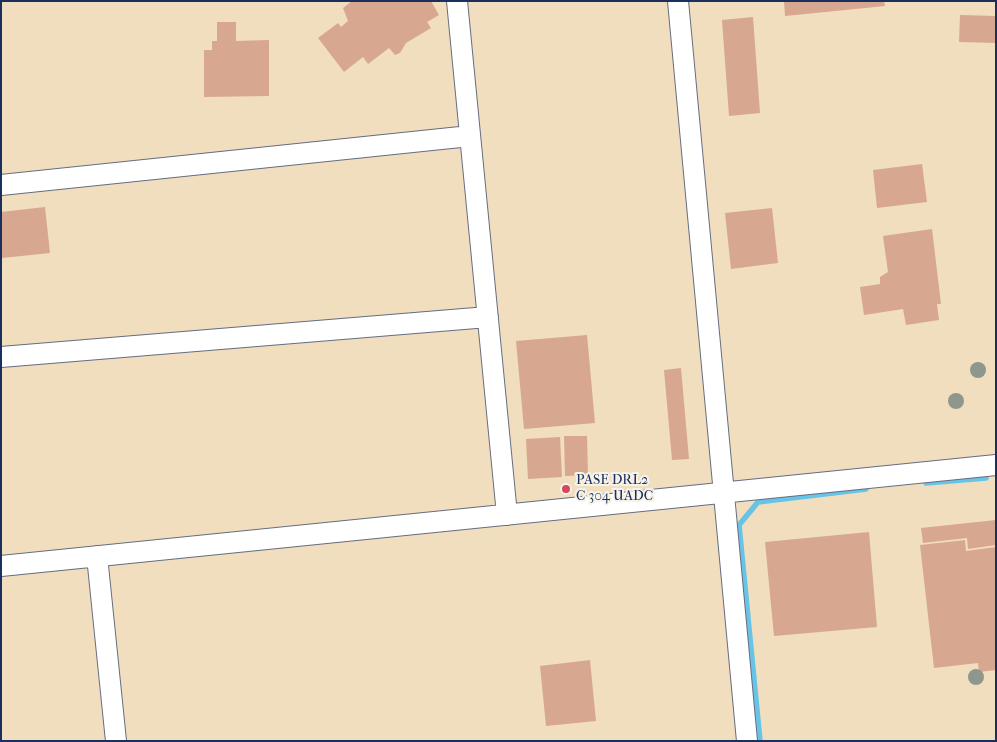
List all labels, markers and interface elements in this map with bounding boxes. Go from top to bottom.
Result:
place label: PASE DRL2 C 304 UADC [576,473,653,506]
marker: PASE DRL2 C 304 UADC [560,483,572,495]

